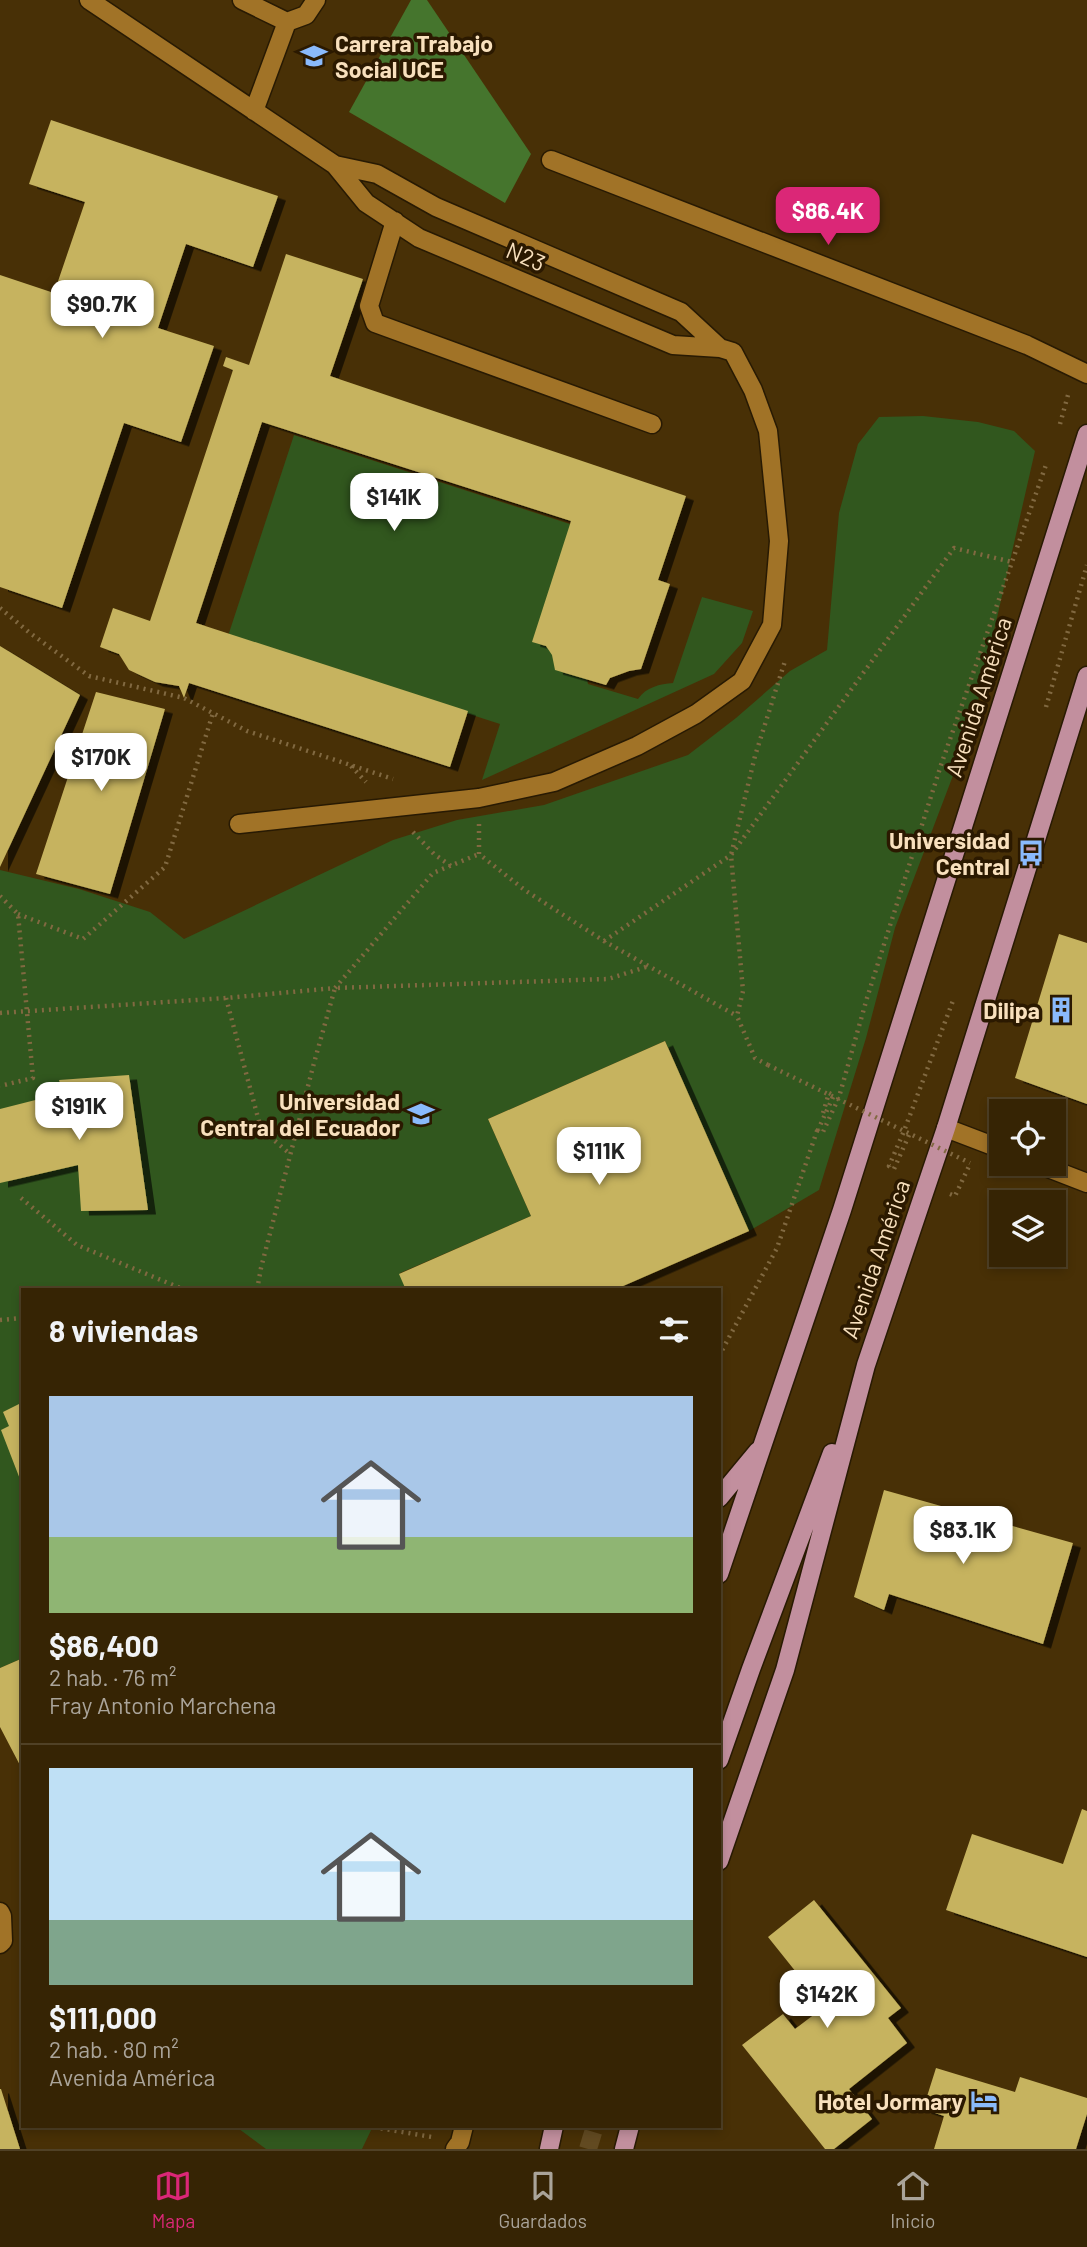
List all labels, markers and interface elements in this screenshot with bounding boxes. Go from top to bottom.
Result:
place label: Carrera Trabajo Social UCE [335,29,493,83]
school or university icon: Carrera Trabajo Social UCE [299,41,329,71]
pin: $86.4K [771,188,885,247]
text: $86.4K [792,196,864,224]
street label: N23 [502,235,550,277]
pin: $90.7K [45,280,159,340]
text: $90.7K [67,289,137,317]
pin: $141K [345,474,443,533]
text: $141K [366,482,422,510]
street label: Avenida América [939,614,1017,780]
pin: $170K [52,734,150,793]
text: $170K [71,742,131,770]
place label: Universidad Central [889,826,1010,880]
bus stop icon: Universidad Central [1016,838,1046,868]
building icon: Dilipa [1046,995,1076,1025]
place label: Dilipa [983,996,1040,1024]
pin: $191K [30,1082,128,1142]
place label: Universidad Central del Ecuador [200,1087,400,1141]
text: $191K [51,1091,107,1119]
school or university icon: Universidad Central del Ecuador [406,1099,436,1129]
map controls [989,1099,1066,1267]
button: locate [989,1099,1066,1176]
pin: $111K [550,1128,648,1187]
text: $111K [573,1136,625,1164]
street label: Avenida América [835,1176,915,1342]
button: layers [989,1190,1066,1267]
icon: filters [655,1311,693,1349]
text: 8 viviendas [49,1312,198,1348]
icon: home [308,1442,434,1568]
pin: $83.1K [906,1506,1020,1566]
text: $83.1K [930,1515,996,1543]
text: $86,400 [49,1627,159,1663]
text: 2 hab. · 76 m² [49,1663,176,1691]
text: Fray Antonio Marchena [49,1691,276,1719]
icon: home [308,1814,434,1940]
pin: $142K [778,1970,876,2030]
text: $142K [796,1979,858,2007]
text: $111,000 [49,1999,157,2035]
text: 2 hab. · 80 m² [49,2035,179,2063]
text: Avenida América [49,2063,215,2091]
hotel icon: Hotel Jormary [969,2086,999,2116]
place label: Hotel Jormary [818,2087,963,2115]
tab: Mapa [152,2167,195,2232]
tab: Guardados [499,2167,587,2232]
tab: Inicio [890,2167,935,2232]

